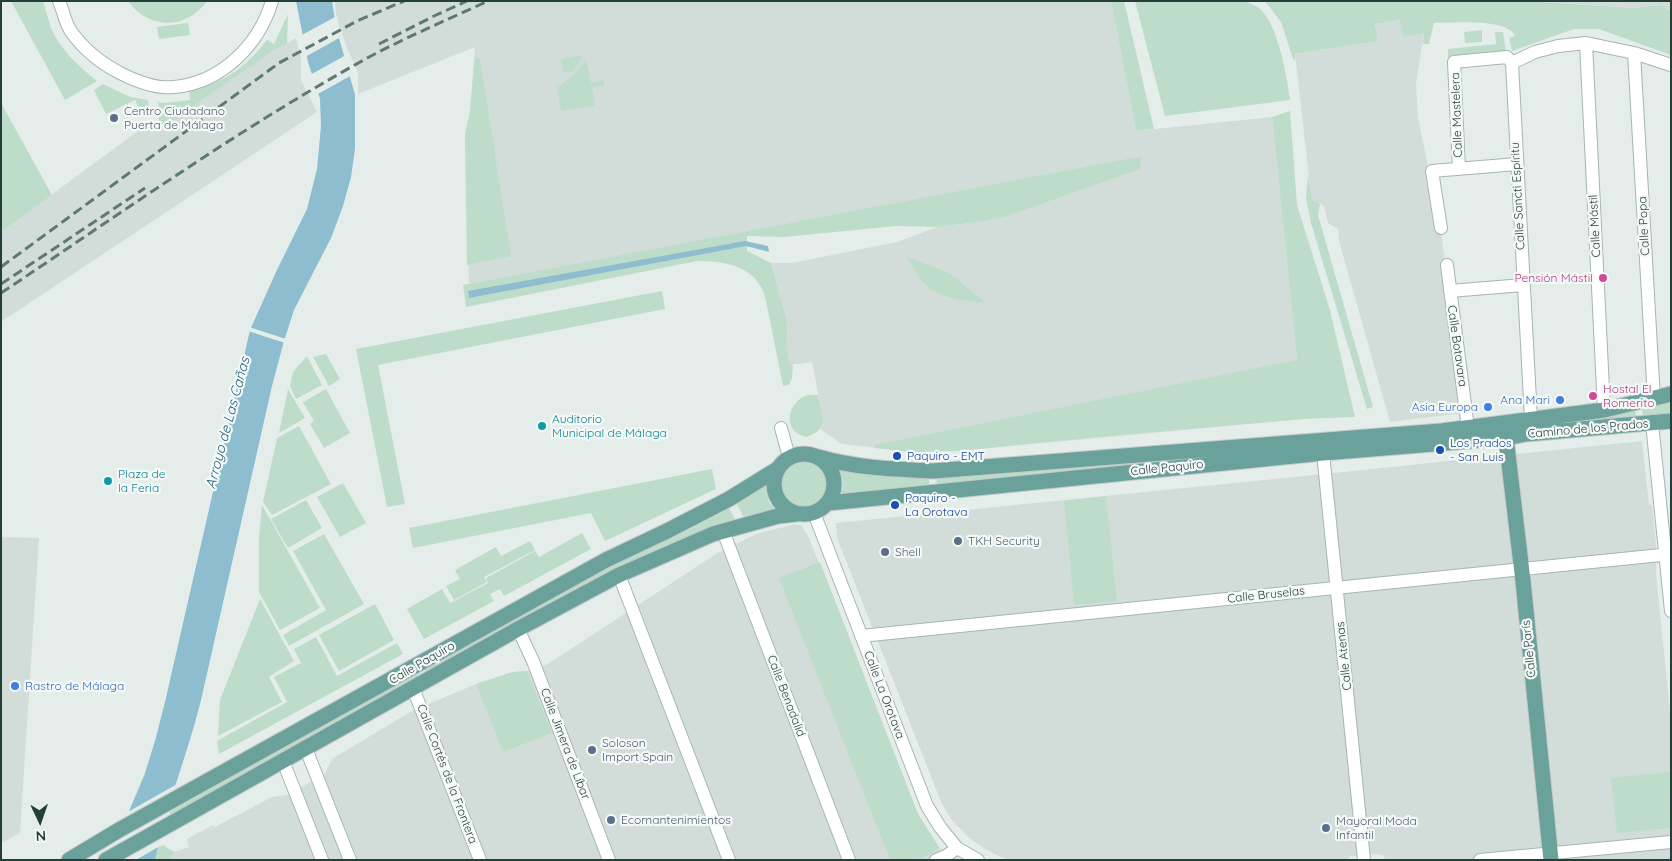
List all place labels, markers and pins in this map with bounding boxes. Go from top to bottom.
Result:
place label: Centro Ciudadano Puerta de Málaga [124,104,225,132]
marker: Centro Ciudadano Puerta de Málaga [108,112,120,124]
place label: Pensión Mástil [1514,271,1593,285]
marker: Pensión Mástil [1597,272,1609,284]
place label: Hostal El Romerito [1603,382,1654,410]
marker: Hostal El Romerito [1587,390,1599,402]
place label: Ana Mari [1500,393,1550,407]
marker: Ana Mari [1554,394,1566,406]
place label: Asia Europa [1412,400,1478,414]
marker: Asia Europa [1482,401,1494,413]
place label: Auditorio Municipal de Málaga [552,412,667,440]
marker: Auditorio Municipal de Málaga [536,420,548,432]
place label: Los Prados - San Luis [1450,436,1512,464]
marker: Los Prados - San Luis [1434,444,1446,456]
place label: Paquiro - EMT [907,449,985,463]
marker: Paquiro - EMT [891,450,903,462]
place label: Plaza de la Feria [118,467,166,495]
marker: Plaza de la Feria [102,475,114,487]
place label: Paquiro - La Orotava [905,491,968,519]
marker: Paquiro - La Orotava [889,499,901,511]
place label: TKH Security [968,534,1040,548]
marker: TKH Security [952,535,964,547]
place label: Shell [895,545,921,559]
marker: Shell [879,546,891,558]
place label: Rastro de Málaga [25,679,124,693]
marker: Rastro de Málaga [9,680,21,692]
place label: Soloson Import Spain [602,736,673,764]
marker: Soloson Import Spain [586,744,598,756]
place label: Ecomantenimientos [621,813,731,827]
marker: Ecomantenimientos [605,814,617,826]
place label: Mayoral Moda Infantil [1336,814,1417,842]
marker: Mayoral Moda Infantil [1320,822,1332,834]

